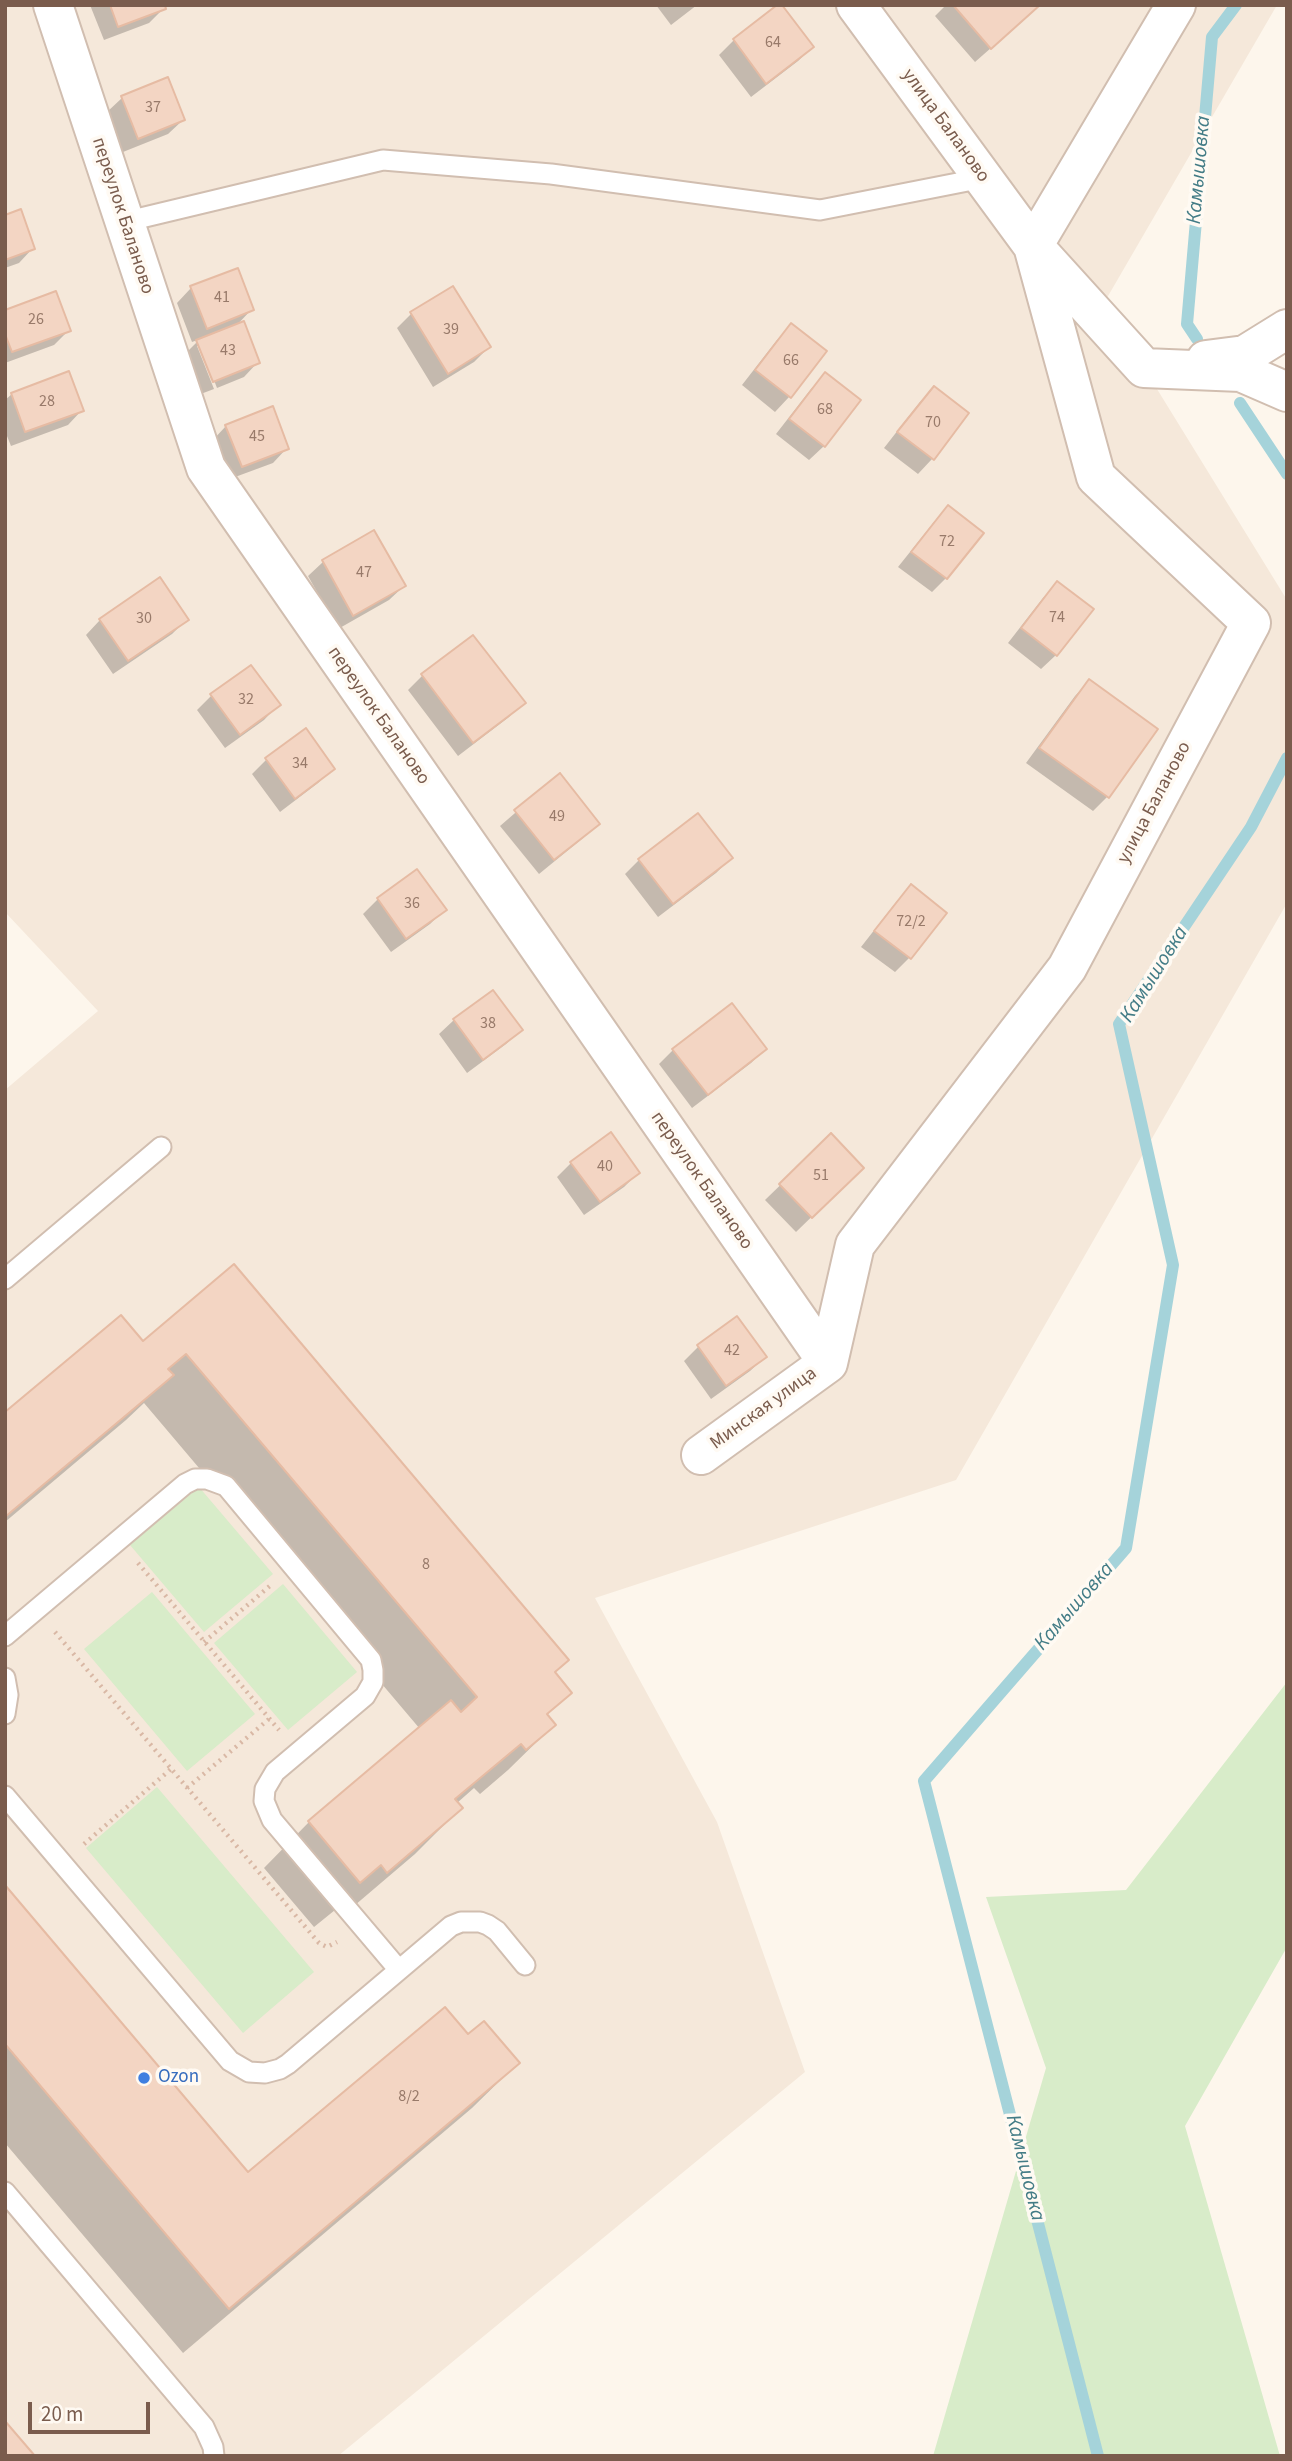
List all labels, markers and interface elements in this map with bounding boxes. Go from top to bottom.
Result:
house number: 64 [765,33,781,53]
street label: улица Баланово [896,65,994,187]
house number: 37 [145,98,161,118]
water label: Камышовка [1183,115,1217,225]
street label: переулок Баланово [86,135,158,297]
house number: 41 [214,288,230,308]
house number: 26 [28,310,44,330]
house number: 39 [443,320,459,340]
house number: 43 [220,341,236,361]
house number: 66 [783,351,799,371]
house number: 28 [39,392,55,412]
house number: 68 [817,400,833,420]
house number: 70 [925,413,941,433]
house number: 45 [249,427,265,447]
house number: 72 [939,532,955,552]
house number: 47 [356,563,372,583]
house number: 74 [1049,608,1065,628]
house number: 30 [136,609,152,629]
street label: переулок Баланово [322,642,434,790]
house number: 32 [238,690,254,710]
street label: улица Баланово [1113,738,1197,868]
house number: 34 [292,754,308,774]
house number: 49 [549,807,565,827]
house number: 36 [404,894,420,914]
house number: 72/2 [896,912,926,932]
water label: Камышовка [1116,922,1194,1028]
house number: 38 [480,1014,496,1034]
street label: переулок Баланово [645,1107,757,1255]
house number: 40 [597,1157,613,1177]
house number: 51 [813,1166,829,1186]
house number: 42 [724,1341,740,1361]
street label: Минская улица [706,1363,822,1455]
house number: 8 [422,1555,430,1575]
water label: Камышовка [1030,1558,1120,1656]
place label: Ozon [158,2067,199,2089]
marker: Ozon [136,2070,152,2086]
house number: 8/2 [398,2087,420,2107]
water label: Камышовка [999,2112,1049,2224]
scale bar [32,2388,154,2432]
text: 20 m [41,2399,83,2429]

